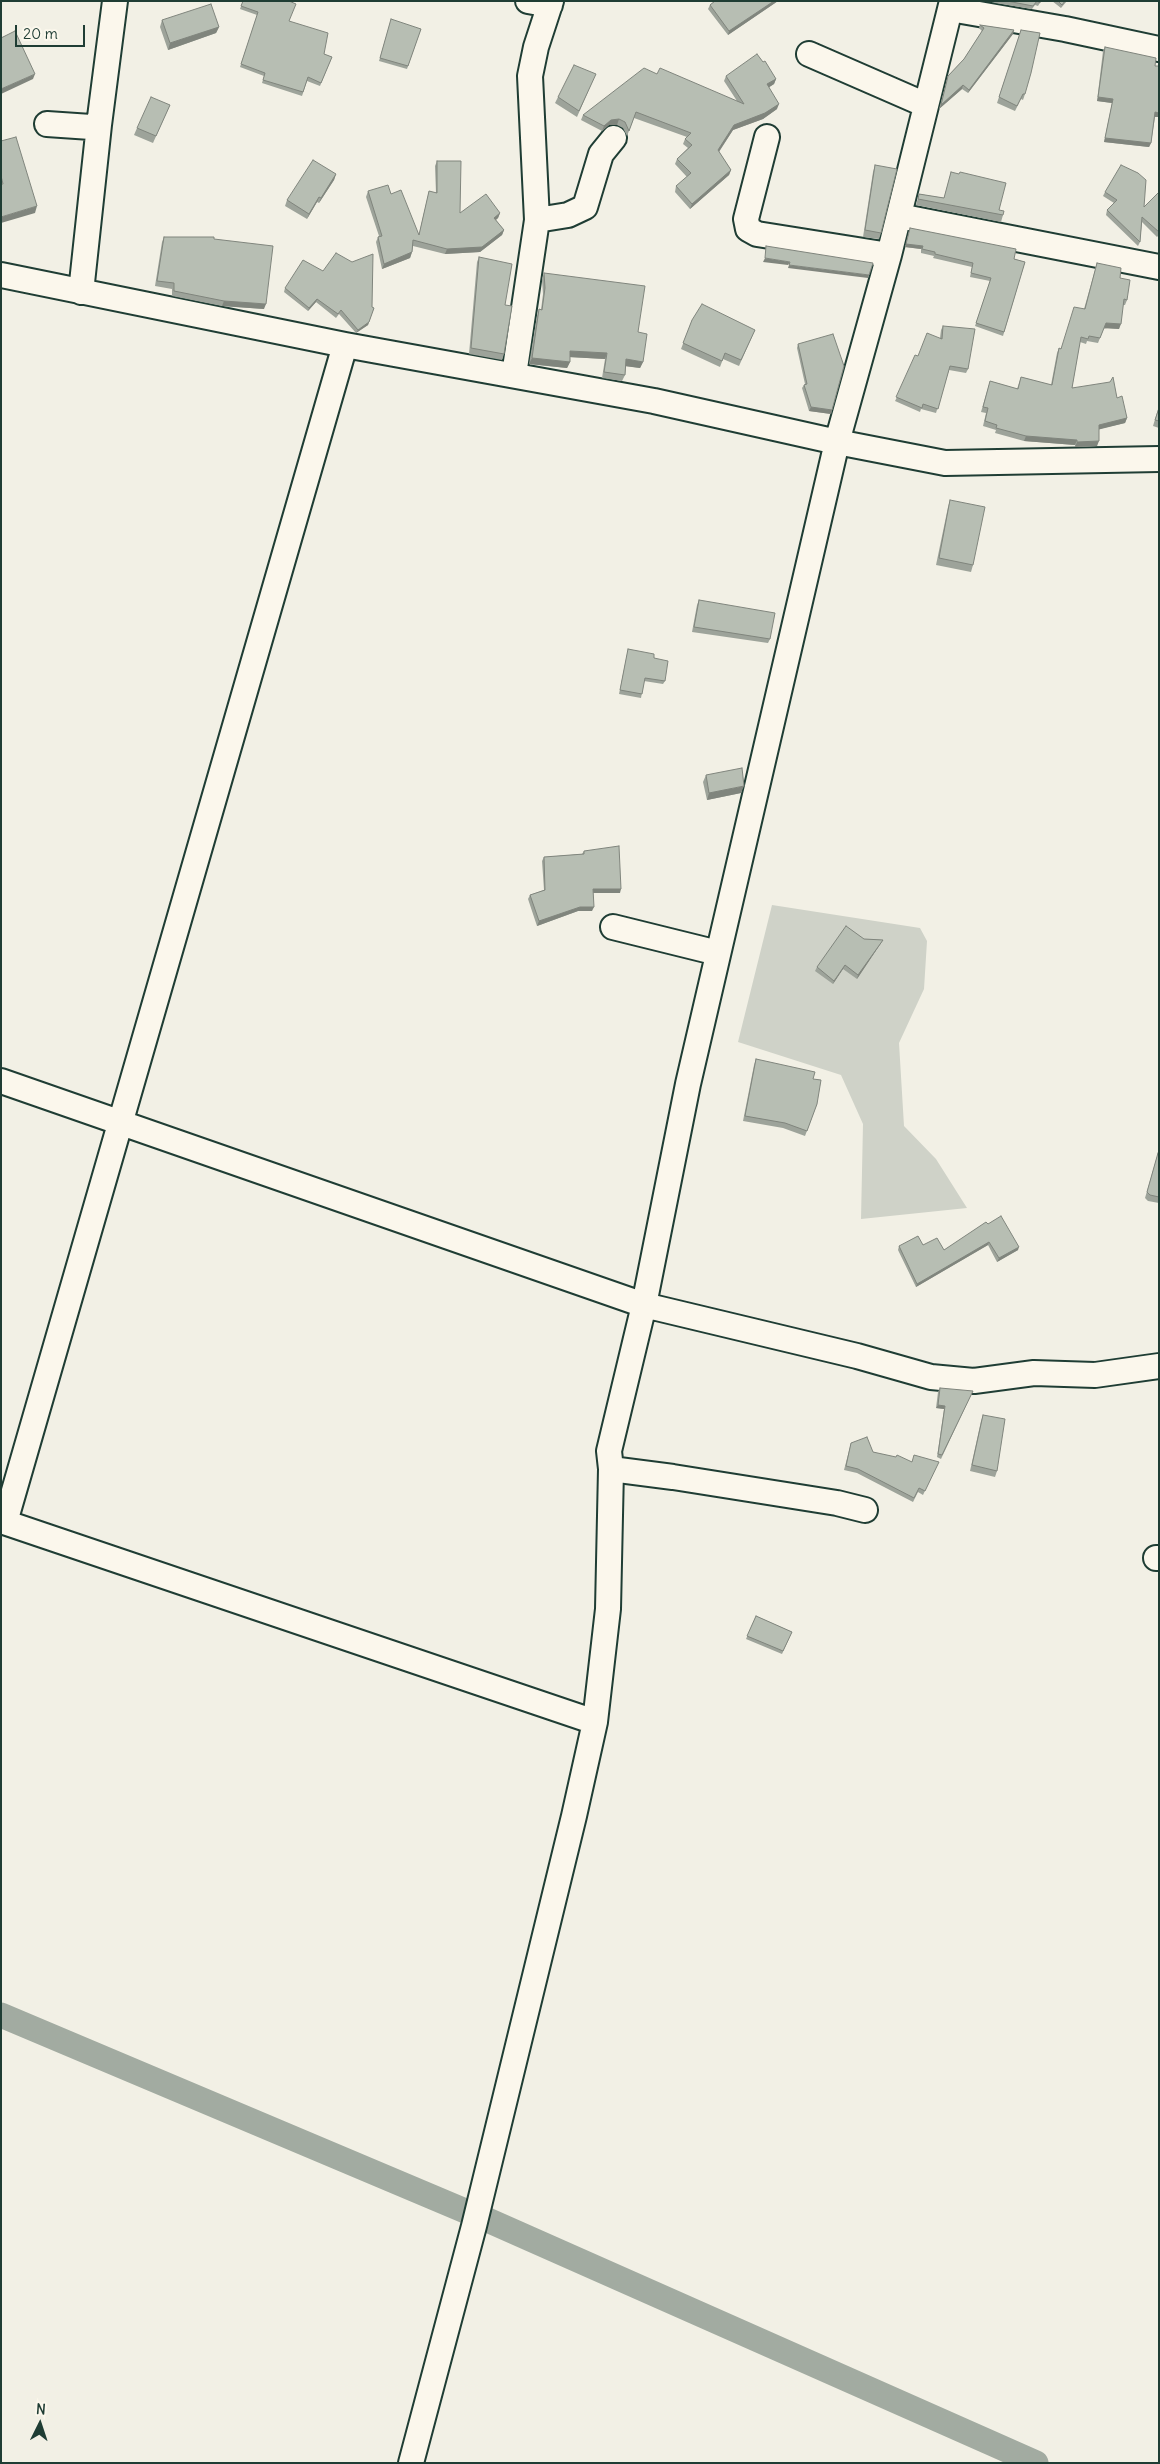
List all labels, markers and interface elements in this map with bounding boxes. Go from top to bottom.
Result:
scale bar [18,15,88,47]
text: 20 m [23,24,58,43]
north arrow [15,2399,65,2449]
text: N [36,2400,47,2418]

